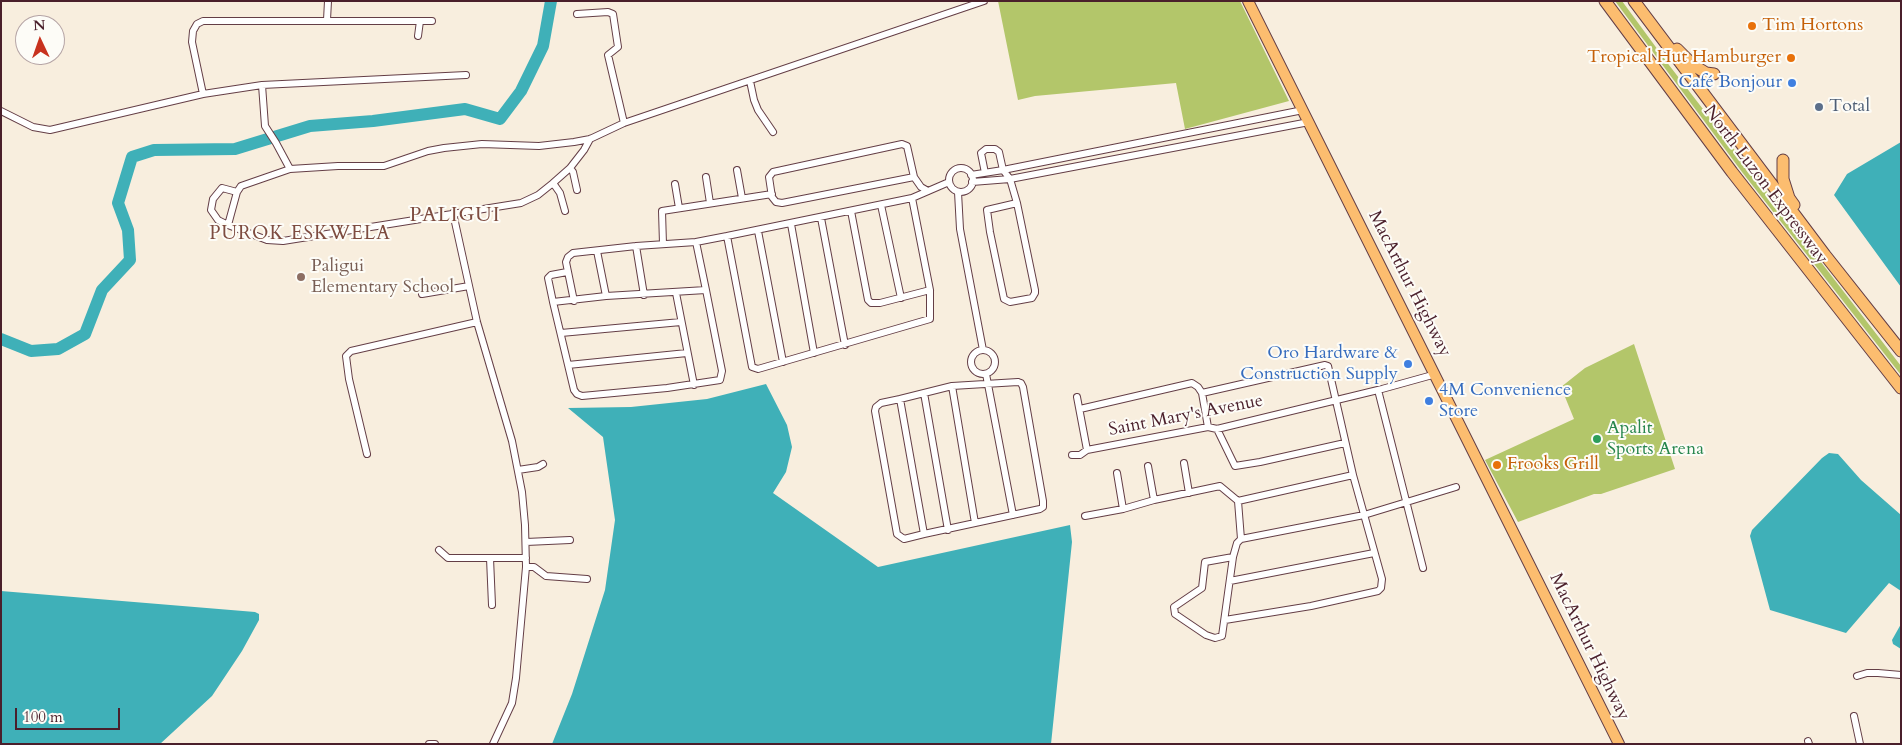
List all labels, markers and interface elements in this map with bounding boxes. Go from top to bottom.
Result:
north arrow [15,15,65,65]
place label: Tim Hortons [1762,15,1863,37]
text: N [33,16,46,35]
marker: Tim Hortons [1746,20,1758,32]
place label: Tropical Hut Hamburger [1587,47,1781,69]
marker: Tropical Hut Hamburger [1785,52,1797,64]
place label: Café Bonjour [1679,72,1782,94]
marker: Café Bonjour [1786,77,1798,89]
place label: Total [1829,96,1870,118]
street label: North Luzon Expressway [1698,101,1832,269]
marker: Total [1813,101,1825,113]
district label: PALIGUI [409,204,501,228]
street label: MacArthur Highway [1363,207,1455,361]
district label: PUROK ESKWELA [208,224,392,246]
place label: Paligui Elementary School [311,256,454,298]
marker: Paligui Elementary School [295,271,307,283]
place label: Oro Hardware & Construction Supply [1240,343,1398,386]
marker: Oro Hardware & Construction Supply [1402,358,1414,370]
place label: 4M Convenience Store [1439,380,1571,422]
street label: Saint Mary's Avenue [1107,390,1265,442]
marker: 4M Convenience Store [1423,395,1435,407]
place label: Apalit Sports Arena [1607,418,1704,460]
marker: Apalit Sports Arena [1591,433,1603,445]
place label: Frooks Grill [1507,454,1599,476]
marker: Frooks Grill [1491,459,1503,471]
street label: MacArthur Highway [1544,570,1634,724]
scale bar [18,698,122,730]
text: 100 m [23,707,63,727]

